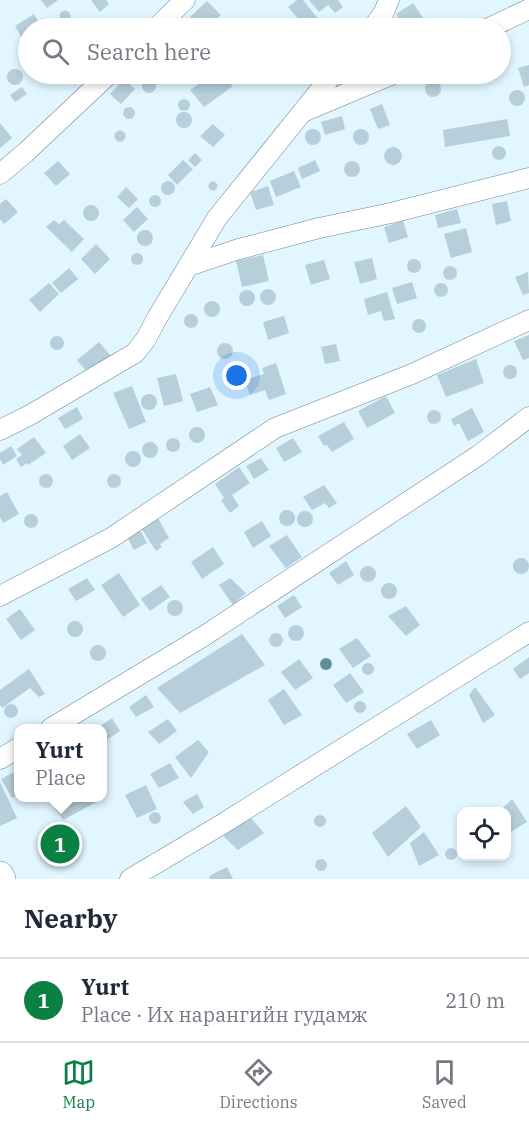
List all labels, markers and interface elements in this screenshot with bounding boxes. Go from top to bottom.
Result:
search box [18,18,511,84]
icon: search [39,35,72,68]
text: Search here [87,37,211,66]
your location [222,361,251,390]
popup [14,724,107,802]
text: Yurt [35,735,83,764]
text: Place [35,764,86,791]
map controls [457,807,511,861]
button: locate [457,807,511,861]
pin: 1 [40,822,80,866]
text: Nearby [24,901,118,935]
text: Yurt [81,972,129,1001]
text: 1 [38,987,50,1014]
text: 210 m [445,987,505,1014]
text: Place · Их нарангийн гудамж [81,1001,367,1028]
tab: Map [62,1056,95,1112]
tab: Directions [220,1056,298,1112]
tab: Saved [422,1056,467,1112]

